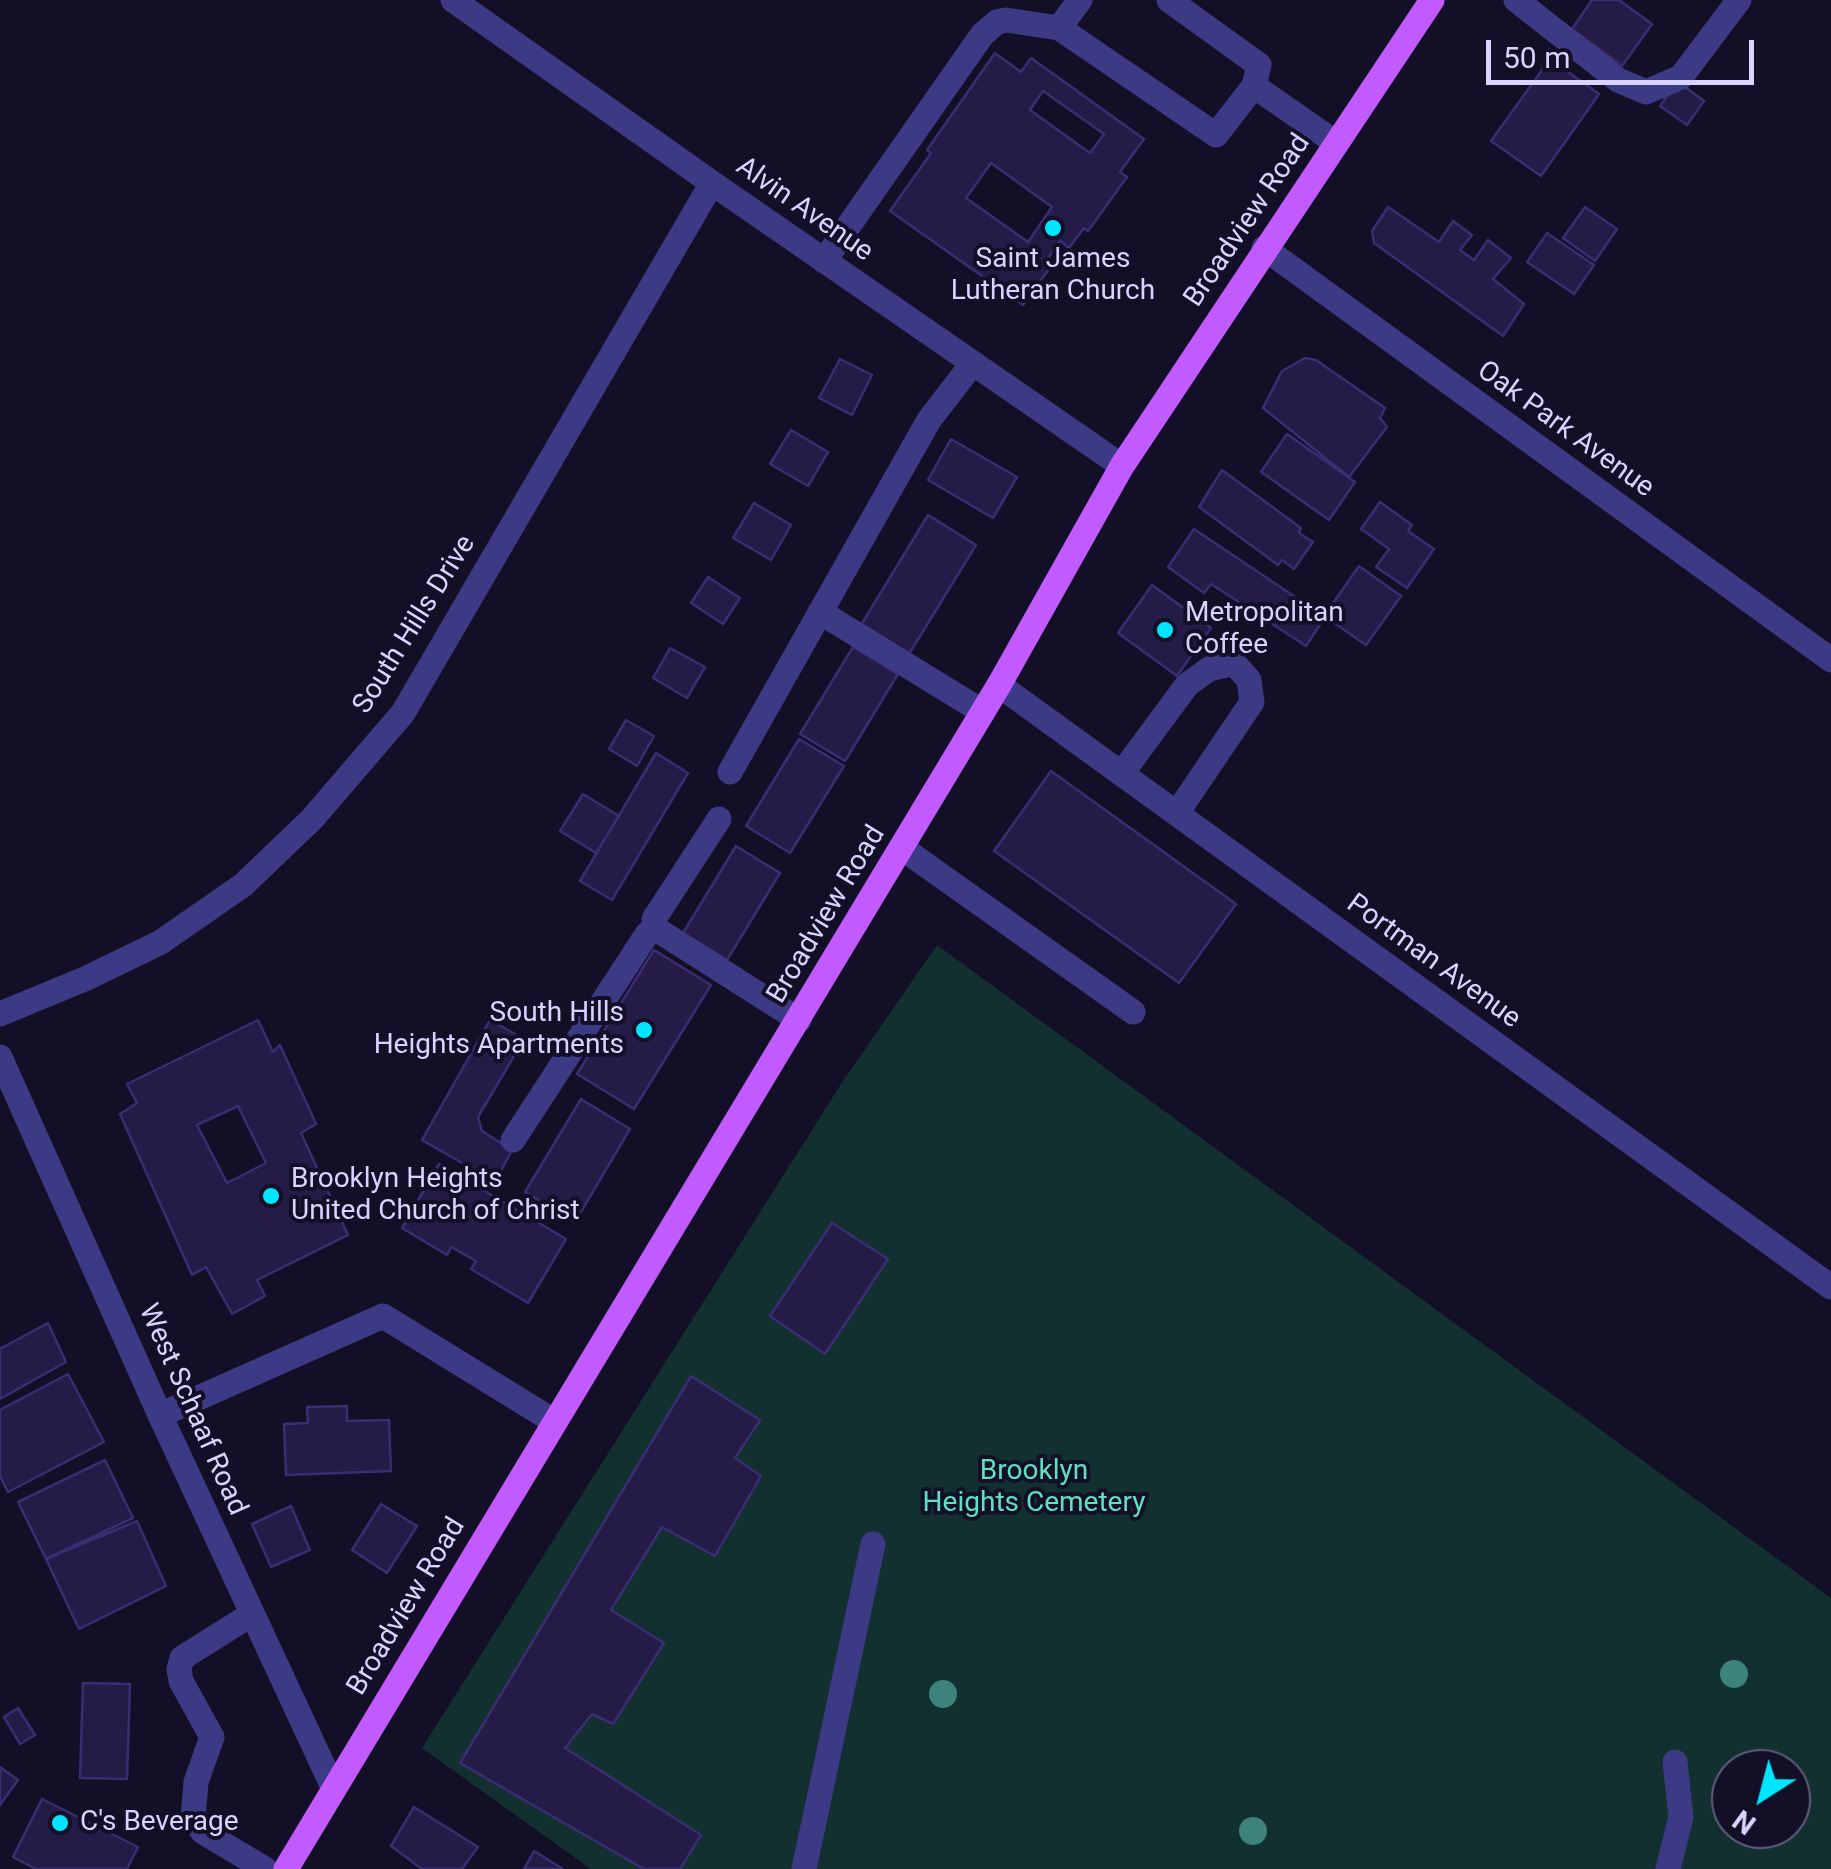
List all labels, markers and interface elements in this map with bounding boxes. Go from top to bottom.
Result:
scale bar [1491,20,1758,82]
text: 50 m [1503,40,1570,75]
street label: Broadview Road [1178,128,1318,314]
street label: Alvin Avenue [729,151,879,269]
marker: Saint James Lutheran Church [1042,217,1064,239]
place label: Saint James Lutheran Church [951,243,1155,309]
street label: Oak Park Avenue [1470,355,1660,505]
street label: South Hills Drive [347,529,483,721]
place label: Metropolitan Coffee [1185,597,1344,663]
marker: Metropolitan Coffee [1154,619,1176,641]
street label: Broadview Road [761,820,893,1010]
street label: Portman Avenue [1340,888,1526,1036]
place label: South Hills Heights Apartments [374,997,624,1063]
marker: South Hills Heights Apartments [633,1019,655,1041]
place label: Brooklyn Heights United Church of Christ [291,1163,580,1229]
marker: Brooklyn Heights United Church of Christ [260,1185,282,1207]
street label: West Schaaf Road [130,1299,254,1521]
park label: Brooklyn Heights Cemetery [923,1455,1145,1521]
street label: Broadview Road [341,1512,473,1702]
north arrow [1711,1749,1811,1849]
text: N [1727,1803,1762,1841]
place label: C's Beverage [80,1806,239,1840]
marker: C's Beverage [49,1812,71,1834]

